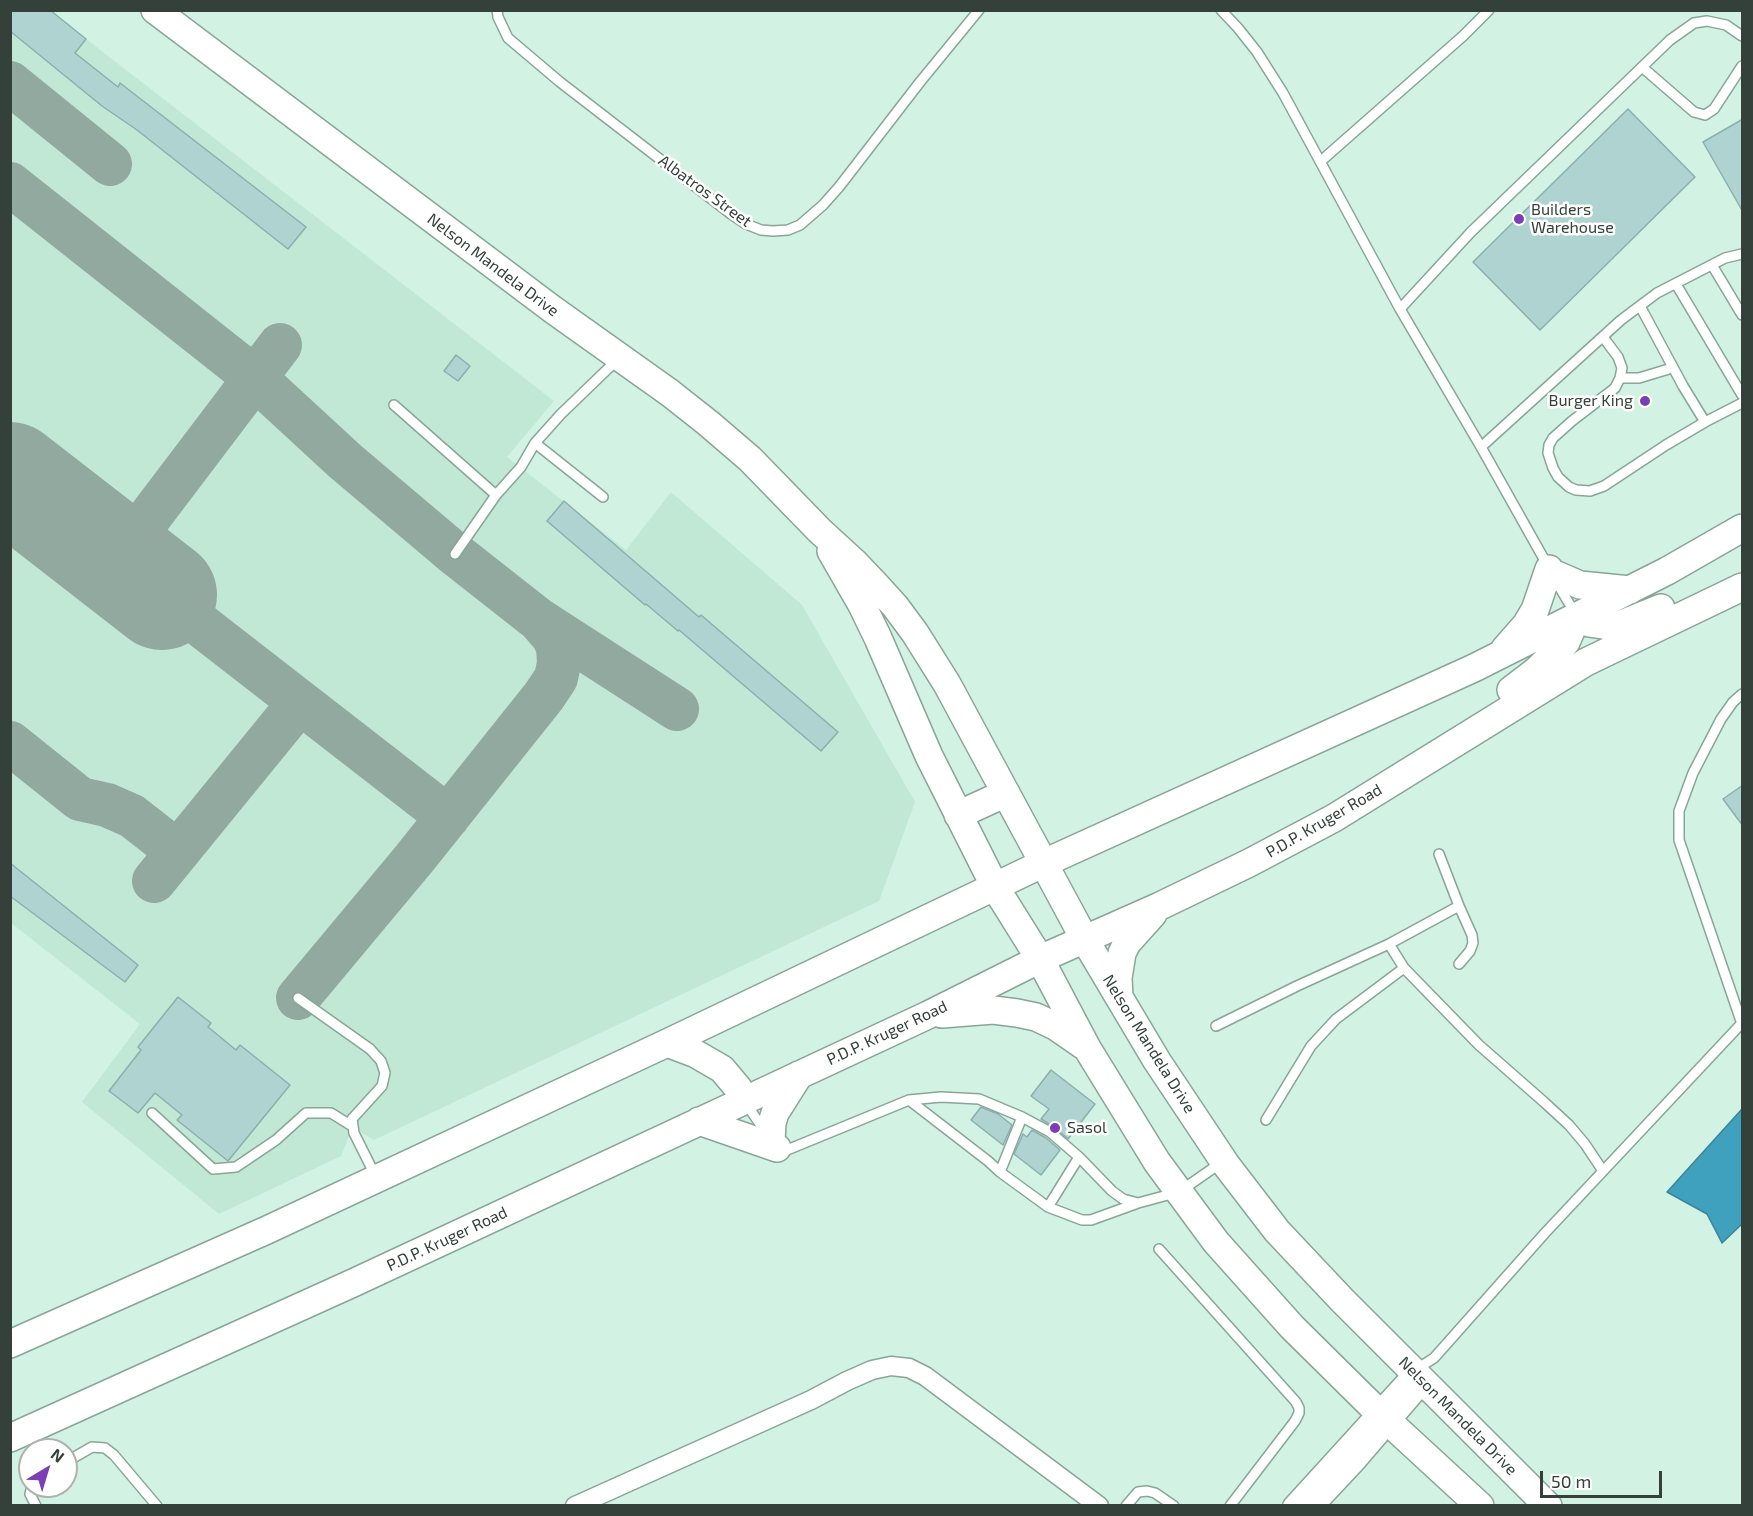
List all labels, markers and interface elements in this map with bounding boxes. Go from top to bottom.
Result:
street label: Albatros Street [655,151,755,231]
place label: Builders Warehouse [1531,200,1614,238]
street label: Nelson Mandela Drive [423,209,563,321]
marker: Builders Warehouse [1512,212,1526,226]
place label: Burger King [1549,391,1633,411]
marker: Burger King [1638,394,1652,408]
street label: P.D.P. Kruger Road [1263,780,1385,862]
street label: Nelson Mandela Drive [1099,971,1199,1117]
street label: P.D.P. Kruger Road [824,997,950,1069]
place label: Sasol [1067,1118,1107,1138]
marker: Sasol [1048,1121,1062,1135]
street label: P.D.P. Kruger Road [384,1203,510,1275]
street label: Nelson Mandela Drive [1395,1353,1521,1479]
north arrow [18,1438,78,1498]
text: N [48,1444,69,1466]
scale bar [1543,1459,1664,1497]
text: 50 m [1551,1470,1591,1492]

